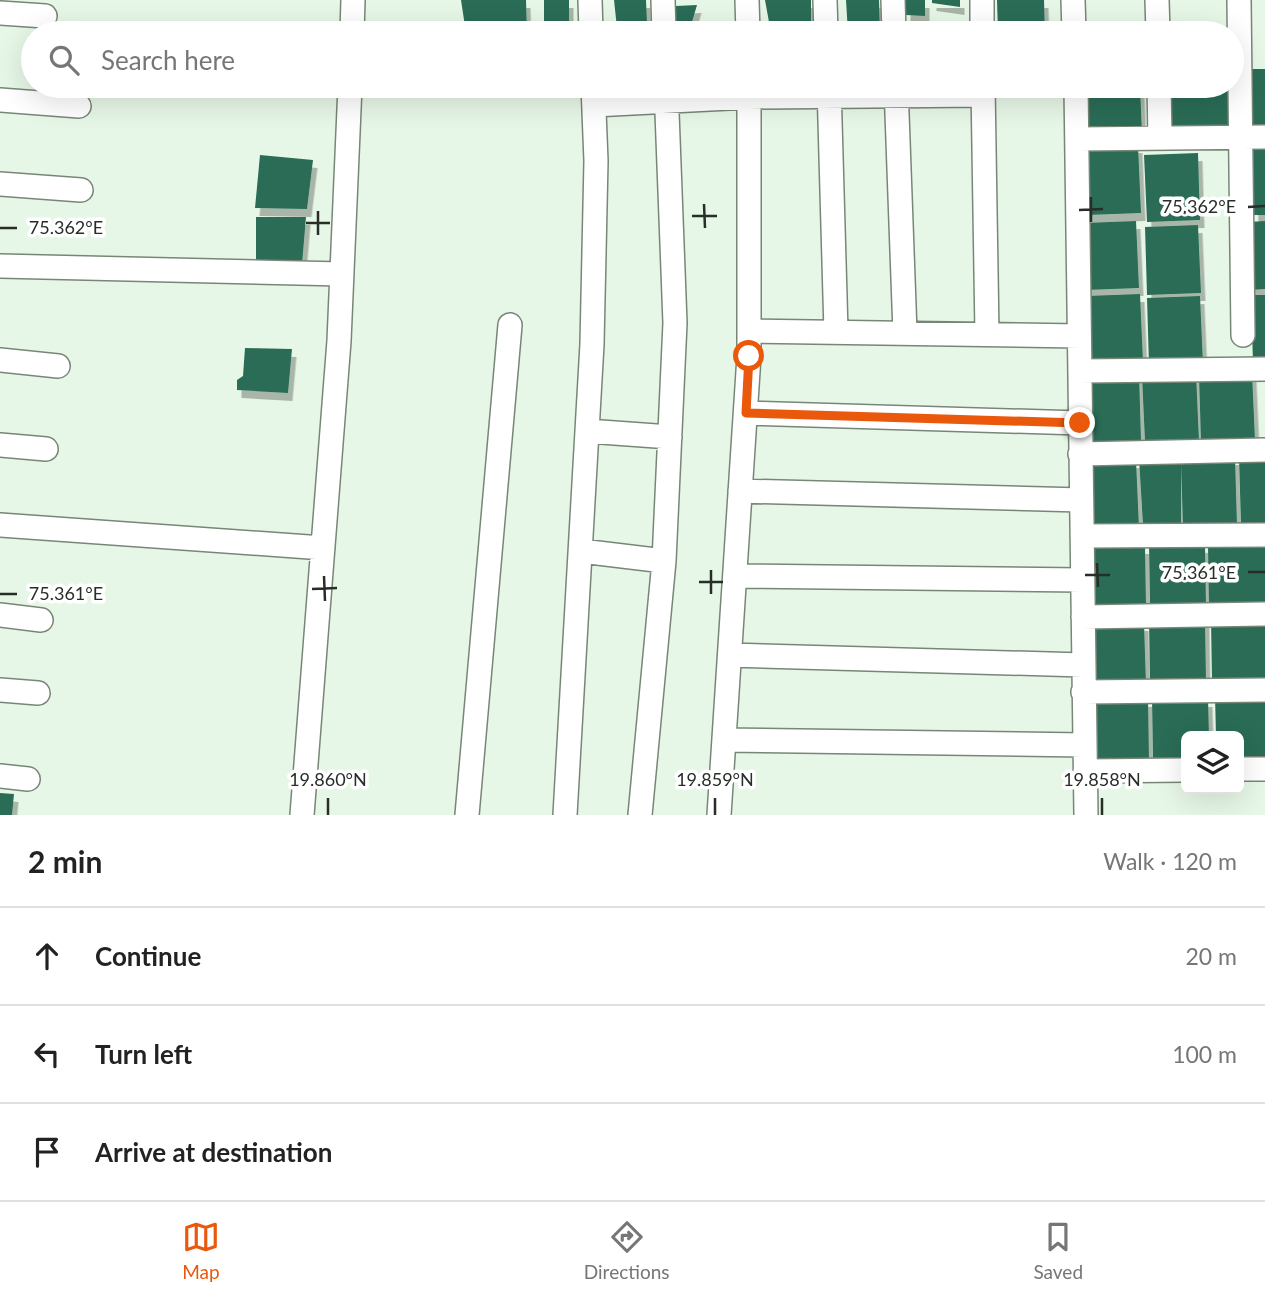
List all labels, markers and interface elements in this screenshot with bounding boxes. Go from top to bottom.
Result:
search box [21,21,1244,98]
icon: search [45,41,83,79]
text: Search here [101,44,235,76]
text: 75.362°E [1162,195,1236,217]
text: 75.362°E [29,216,103,238]
route start [733,340,764,371]
route end [1064,407,1095,438]
text: 75.361°E [1162,561,1236,583]
text: 75.361°E [29,582,103,604]
map controls [1181,731,1244,794]
button: layers [1181,731,1244,794]
text: 19.860°N [289,768,367,790]
text: 19.859°N [676,768,754,790]
text: 19.858°N [1063,768,1141,790]
text: 2 min [28,843,102,879]
text: Walk · 120 m [1103,847,1237,875]
icon: ahead [28,937,66,975]
text: Continue [95,940,201,972]
text: 20 m [1186,942,1237,970]
icon: left [28,1035,66,1073]
text: Turn left [95,1038,192,1070]
text: 100 m [1172,1040,1237,1068]
icon: arrive [28,1133,66,1171]
text: Arrive at destination [95,1136,332,1168]
tab: Map [182,1218,220,1283]
tab: Directions [584,1218,670,1283]
tab: Saved [1033,1218,1083,1283]

